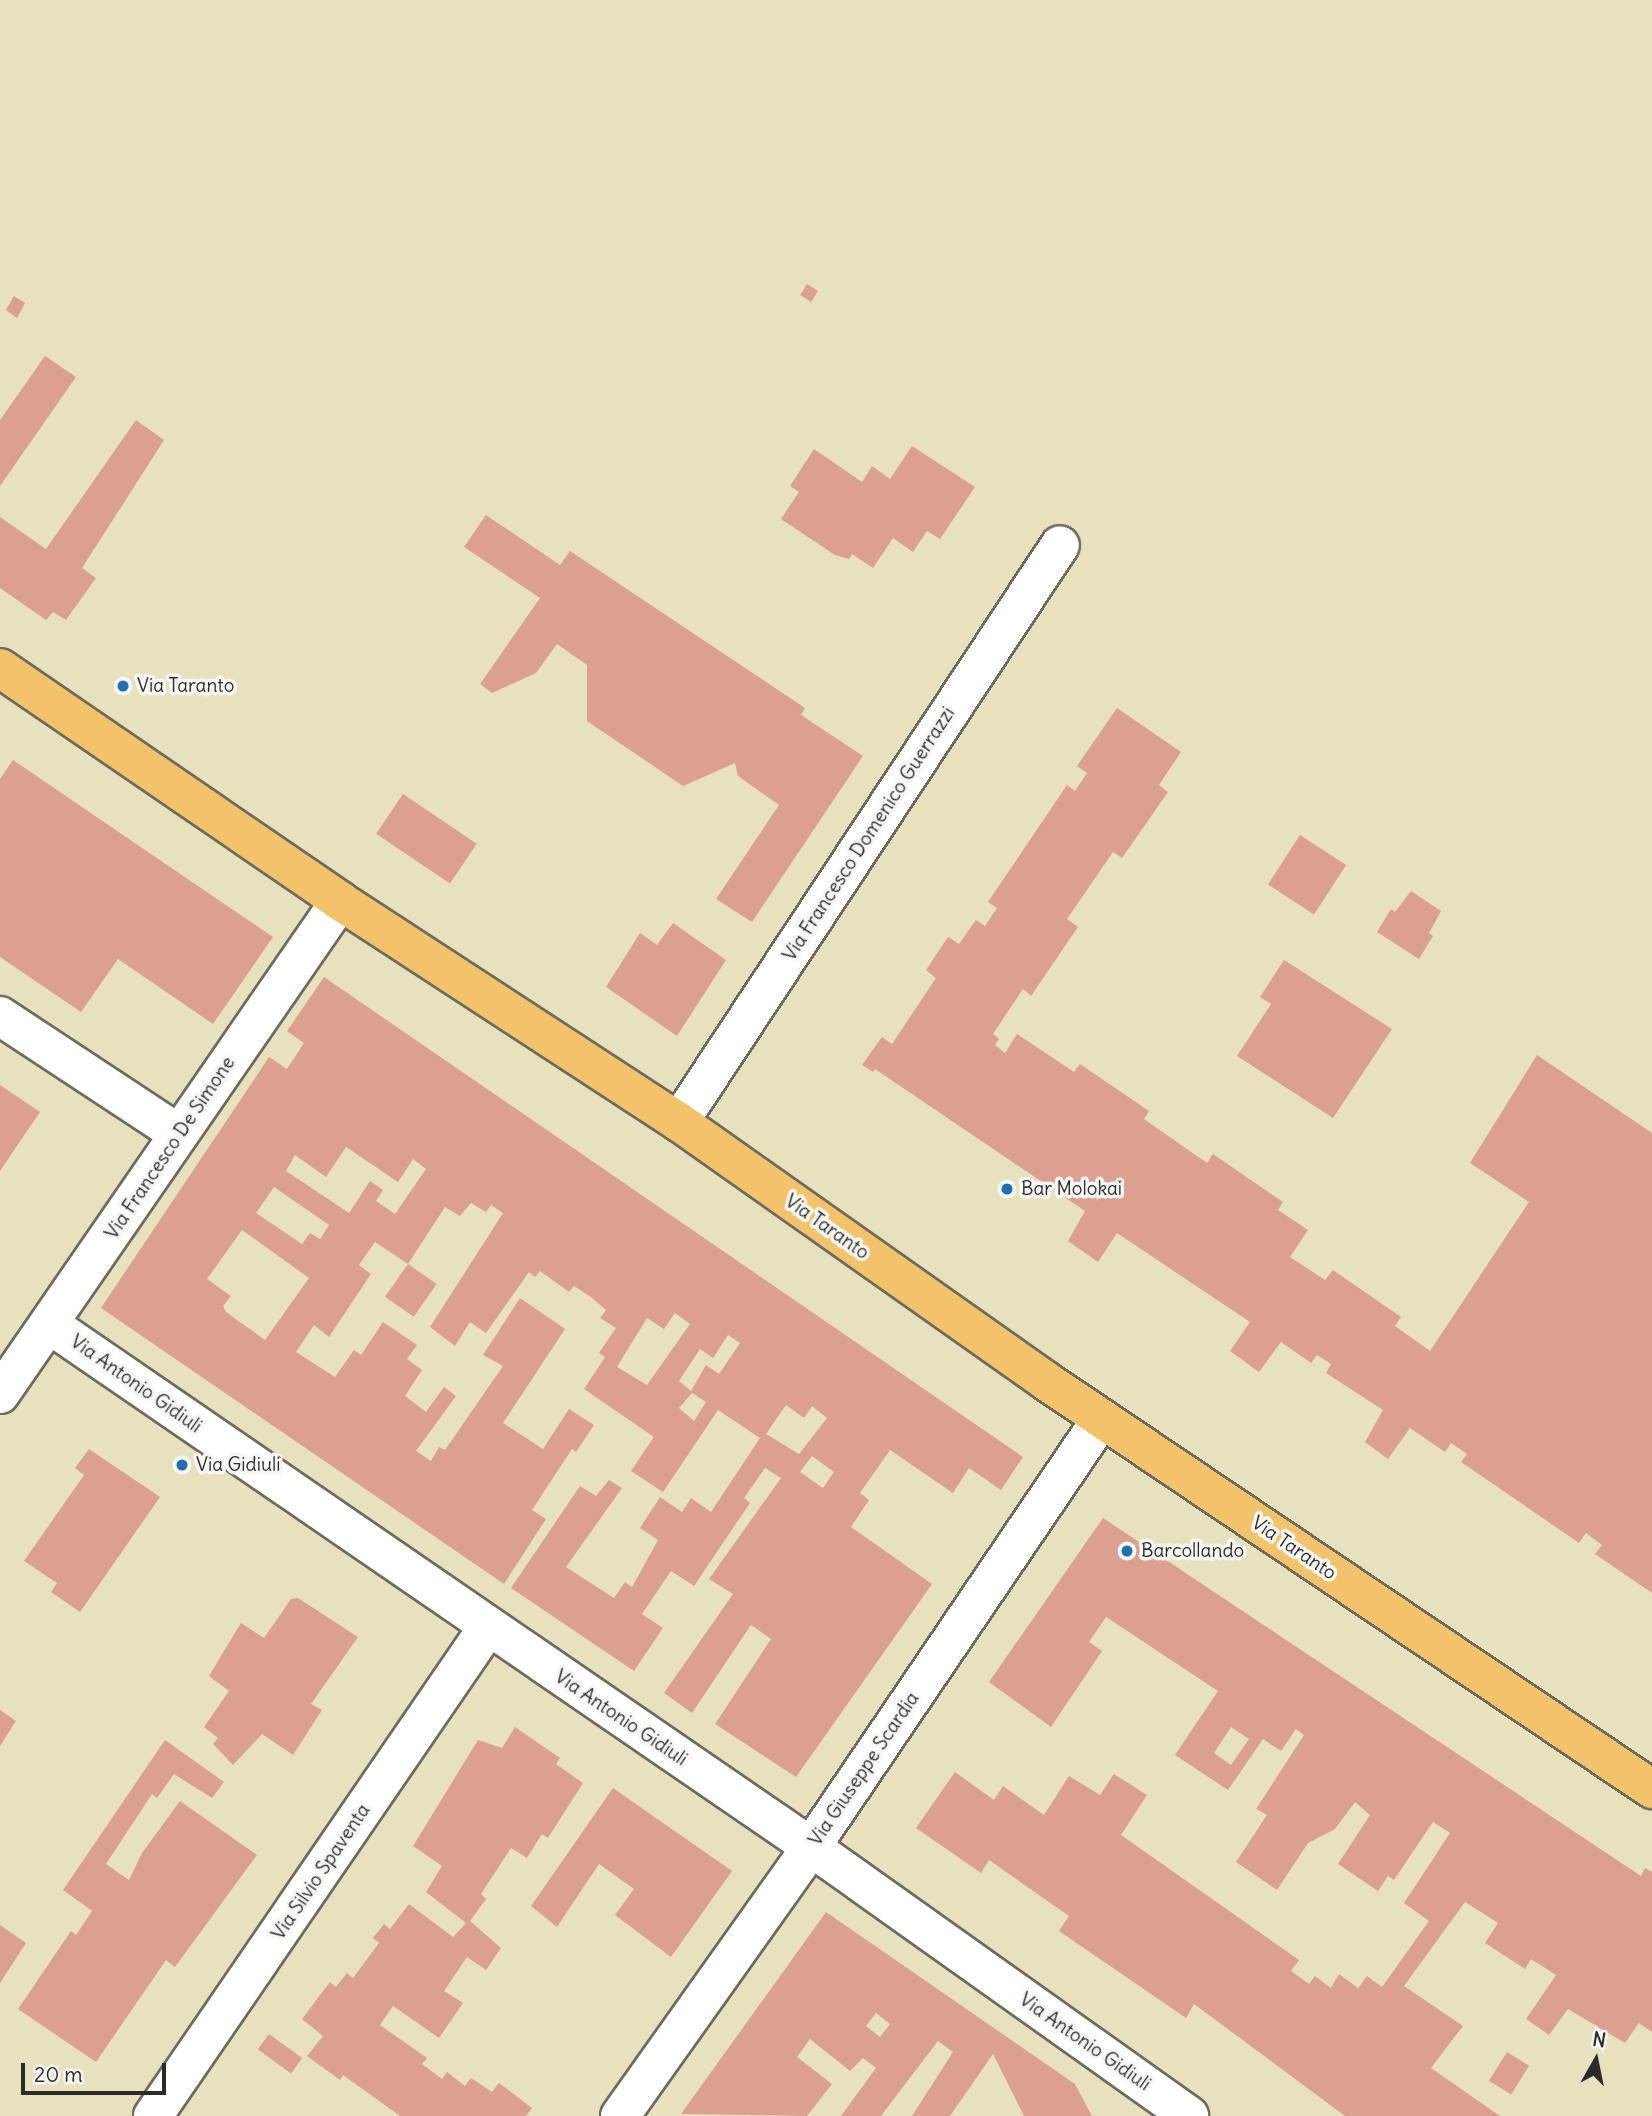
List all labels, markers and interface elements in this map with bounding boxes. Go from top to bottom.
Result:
place label: Via Taranto [137,675,234,697]
marker: Via Taranto [115,678,131,694]
street label: Via Francesco Domenico Guerrazzi [778,703,960,965]
street label: Via Francesco De Simone [100,1052,240,1244]
place label: Bar Molokai [1021,1178,1122,1200]
marker: Bar Molokai [999,1181,1015,1197]
street label: Via Taranto [781,1190,873,1264]
street label: Via Antonio Gidiuli [66,1330,206,1438]
place label: Via Gidiuli [196,1454,281,1476]
marker: Via Gidiuli [174,1457,190,1473]
street label: Via Taranto [1247,1511,1341,1585]
place label: Barcollando [1141,1540,1244,1562]
marker: Barcollando [1119,1543,1135,1559]
street label: Via Antonio Gidiuli [550,1665,692,1771]
street label: Via Giuseppe Scardia [804,1688,924,1850]
street label: Via Silvio Spaventa [267,1800,375,1944]
street label: Via Antonio Gidiuli [1015,1988,1155,2096]
north arrow [1561,2025,1631,2095]
text: N [1591,2026,1608,2052]
scale bar [24,2050,170,2094]
text: 20 m [34,2061,83,2088]

